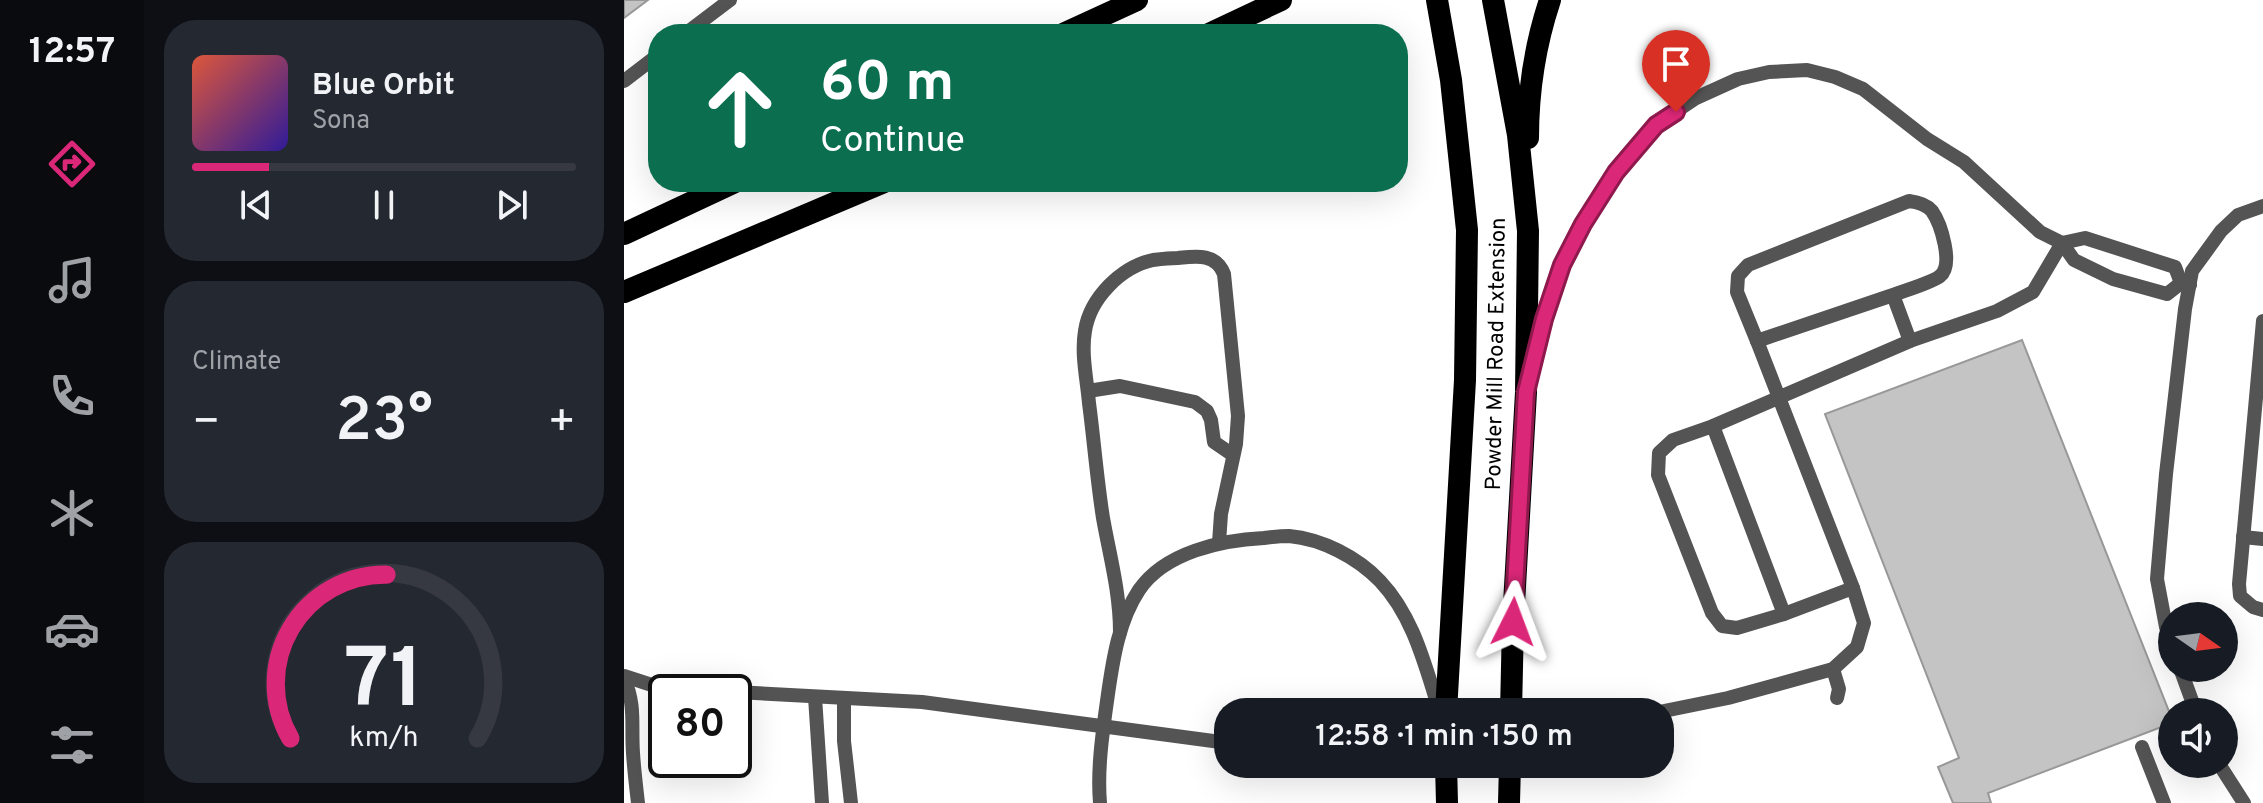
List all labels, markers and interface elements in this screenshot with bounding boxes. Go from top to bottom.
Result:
text: 12:57 [29,30,115,76]
pin [1642,30,1710,112]
icon: arrive [1654,42,1698,86]
text: 60 m [820,50,954,120]
icon: ahead [688,56,792,160]
text: Blue Orbit [312,68,455,105]
text: Sona [312,105,370,138]
text: Continue [820,119,965,165]
icon: directions [44,136,100,192]
icon: previous [234,183,278,227]
icon: pause [362,183,406,227]
icon: next [490,183,534,227]
street label: Powder Mill Road Extension [1481,217,1513,491]
icon: music [44,252,100,308]
text: Climate [192,346,281,379]
icon: phone [44,368,100,424]
text: 23° [335,386,433,462]
text: − [192,396,220,452]
text: + [548,396,576,452]
icon: climate [44,485,100,541]
position arrow [1471,580,1555,664]
icon: car [44,601,100,657]
north arrow [2158,602,2238,682]
map controls [2158,602,2238,778]
text: 71 [344,631,424,736]
speed limit sign: 80 [648,674,752,778]
button: sound [2158,698,2238,778]
icon: filters [44,717,100,773]
text: 12:58 · 1 min · 150 m [1315,719,1573,756]
text: km/h [349,721,419,757]

